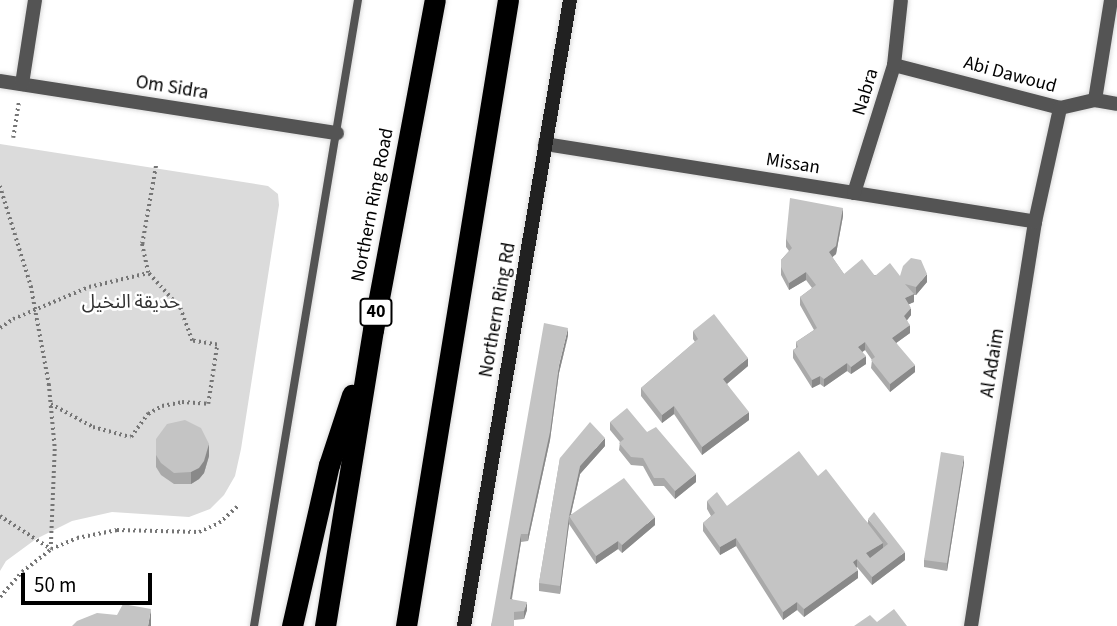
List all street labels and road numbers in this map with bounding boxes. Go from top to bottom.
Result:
street label: Abi Dawoud [961,52,1059,98]
street label: Nabra [848,66,884,118]
street label: Om Sidra [134,71,210,105]
street label: Northern Ring Road [347,126,399,284]
street label: Missan [764,148,822,180]
street label: Northern Ring Rd [475,241,521,379]
road number: 40 [358,298,394,326]
street label: Al Adaim [976,327,1010,399]

